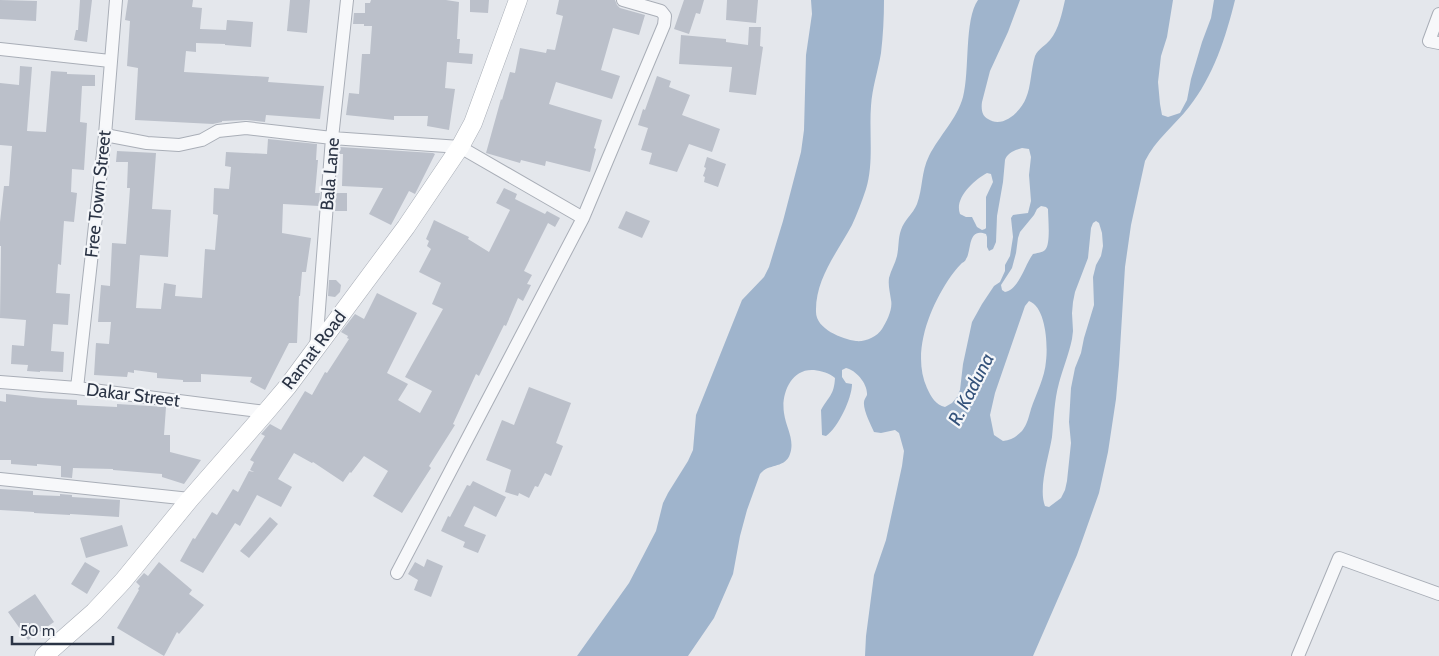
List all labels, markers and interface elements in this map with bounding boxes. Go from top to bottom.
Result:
street label: Free Town Street [80,129,116,259]
street label: Bala Lane [316,137,344,211]
street label: Ramat Road [277,306,351,394]
water label: R. Kaduna [943,349,999,429]
street label: Dakar Street [85,378,181,412]
scale bar [12,614,114,646]
text: 50 m [20,622,55,640]

